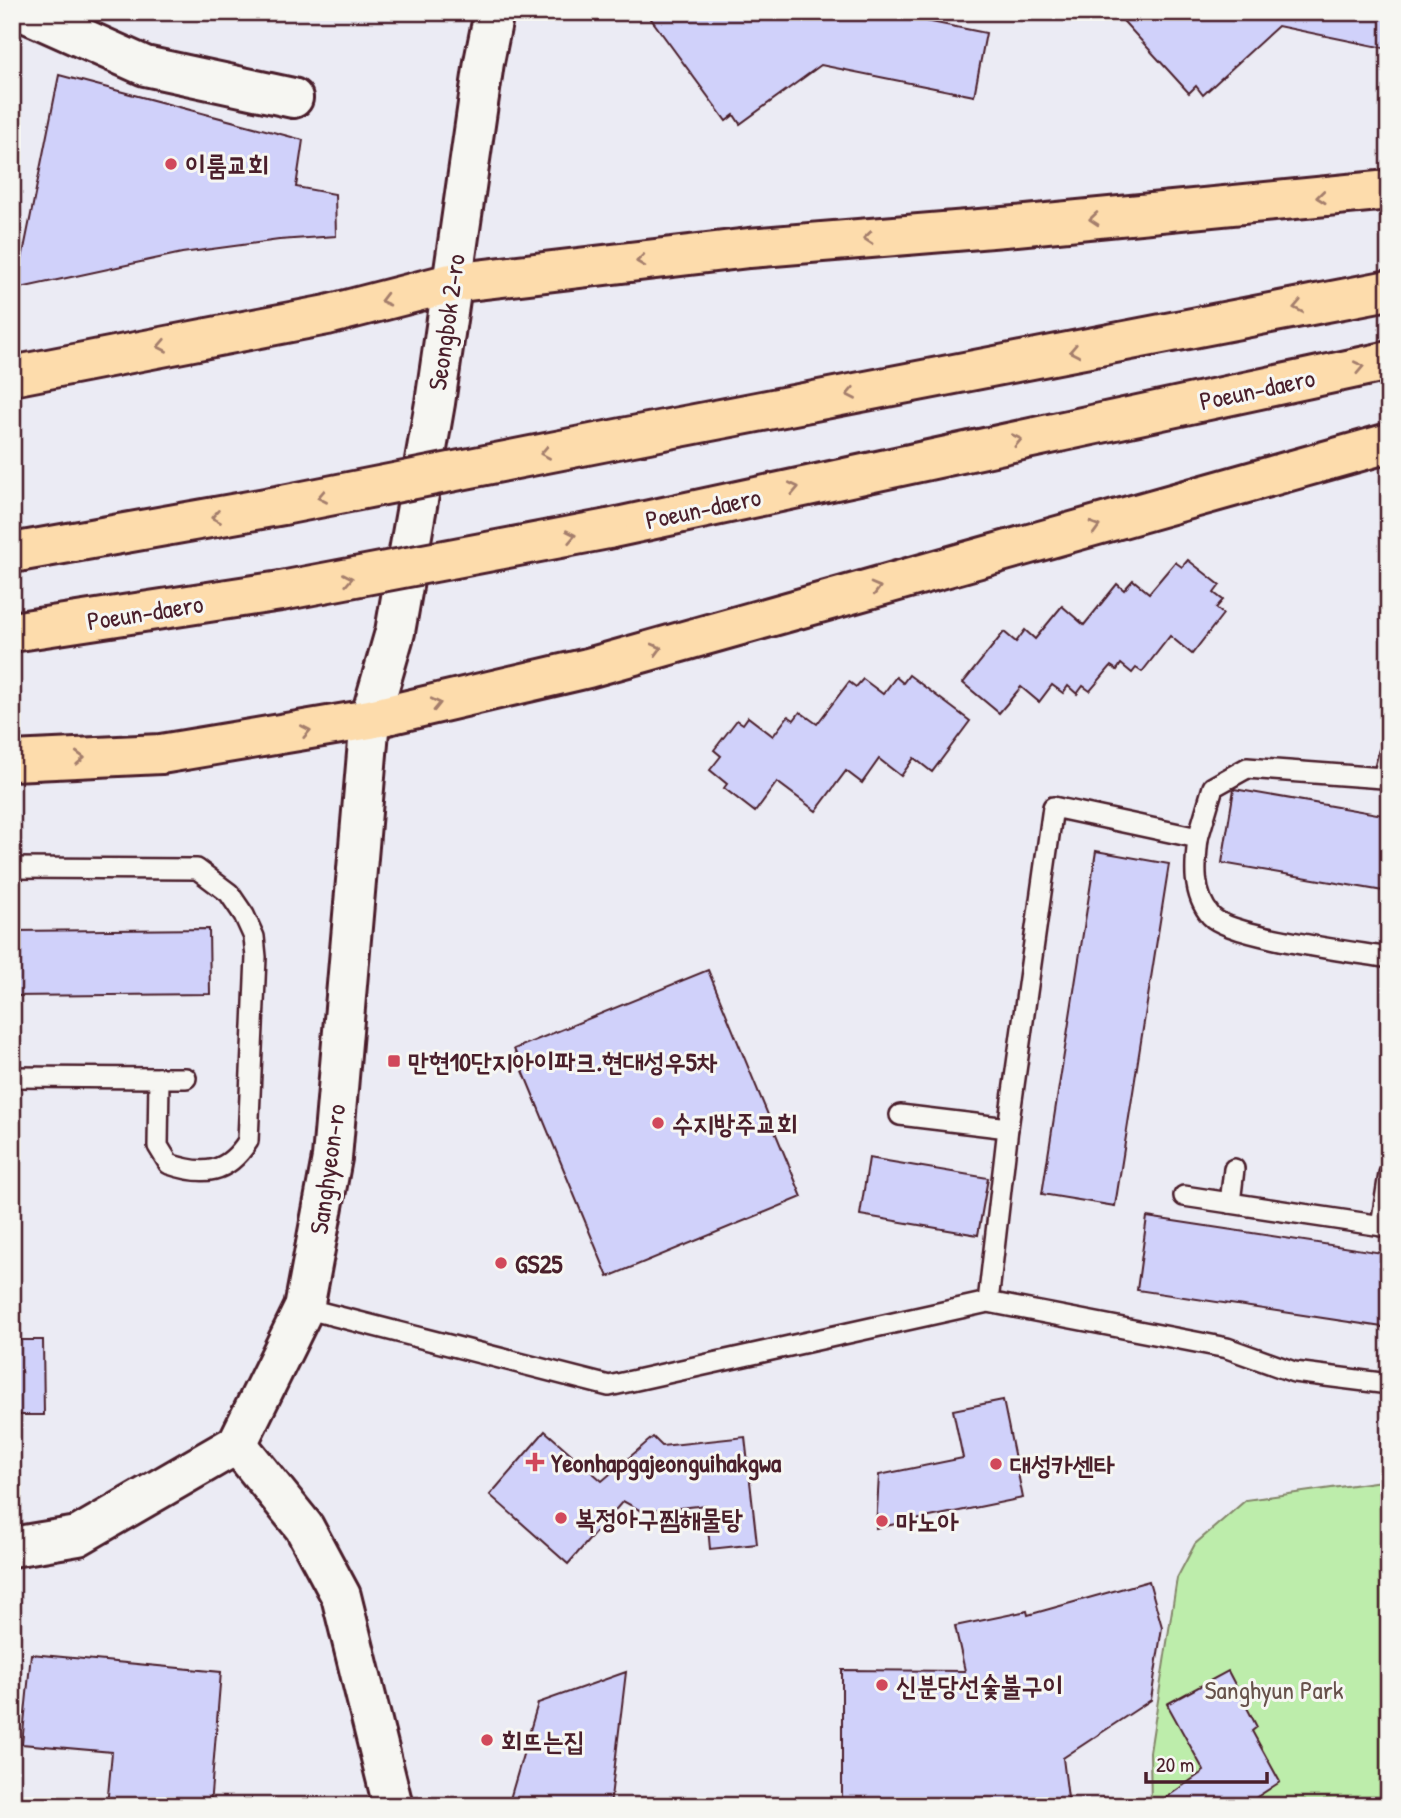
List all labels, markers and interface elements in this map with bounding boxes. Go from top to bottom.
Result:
place label: 이룸교회 [185,147,269,182]
marker: 이룸교회 [163,156,179,172]
one-way arrow [1315,189,1326,204]
one-way arrow [1089,211,1100,226]
one-way arrow [862,230,873,245]
street label: Seongbok 2-ro [419,252,473,392]
one-way arrow [636,253,647,268]
one-way arrow [379,292,391,306]
one-way arrow [1292,299,1304,314]
one-way arrow [156,338,168,353]
one-way arrow [1068,342,1080,357]
street label: Poeun-daero [1196,360,1318,418]
one-way arrow [1353,360,1365,375]
one-way arrow [845,385,857,400]
one-way arrow [1011,434,1023,449]
one-way arrow [539,445,551,460]
street label: Poeun-daero [642,479,764,537]
one-way arrow [788,482,800,497]
one-way arrow [316,489,328,504]
one-way arrow [210,509,222,524]
one-way arrow [1089,520,1101,535]
one-way arrow [565,529,577,544]
one-way arrow [342,572,354,587]
one-way arrow [870,582,882,597]
street label: Poeun-daero [84,586,206,638]
one-way arrow [651,643,663,657]
one-way arrow [430,697,442,712]
one-way arrow [300,725,312,740]
one-way arrow [75,750,86,765]
place label: 만현10단지아이파크.현대성우5차 [408,1044,718,1079]
marker: 만현10단지아이파크.현대성우5차 [386,1053,402,1069]
street label: Sanghyeon-ro [301,1102,353,1236]
place label: 수지방주교회 [672,1106,798,1141]
marker: 수지방주교회 [650,1115,666,1131]
place label: GS25 [515,1246,563,1281]
marker: GS25 [493,1255,509,1271]
place label: Yeonhapgajeonguihakgwa [551,1445,782,1481]
place label: 대성카센타 [1010,1447,1115,1482]
marker: Yeonhapgajeonguihakgwa [525,1452,545,1472]
marker: 대성카센타 [988,1456,1004,1472]
place label: 복정아구찜해물탕 [575,1501,743,1536]
place label: 마노아 [896,1504,959,1539]
marker: 복정아구찜해물탕 [553,1510,569,1526]
marker: 마노아 [874,1513,890,1529]
place label: 신분당선숯불구이 [896,1668,1063,1703]
park label: Sanghyun Park [1205,1672,1344,1707]
marker: 신분당선숯불구이 [874,1677,890,1693]
place label: 회뜨는집 [501,1723,585,1758]
marker: 회뜨는집 [479,1732,495,1748]
scale bar [1146,1741,1266,1785]
text: 20 m [1156,1750,1194,1779]

